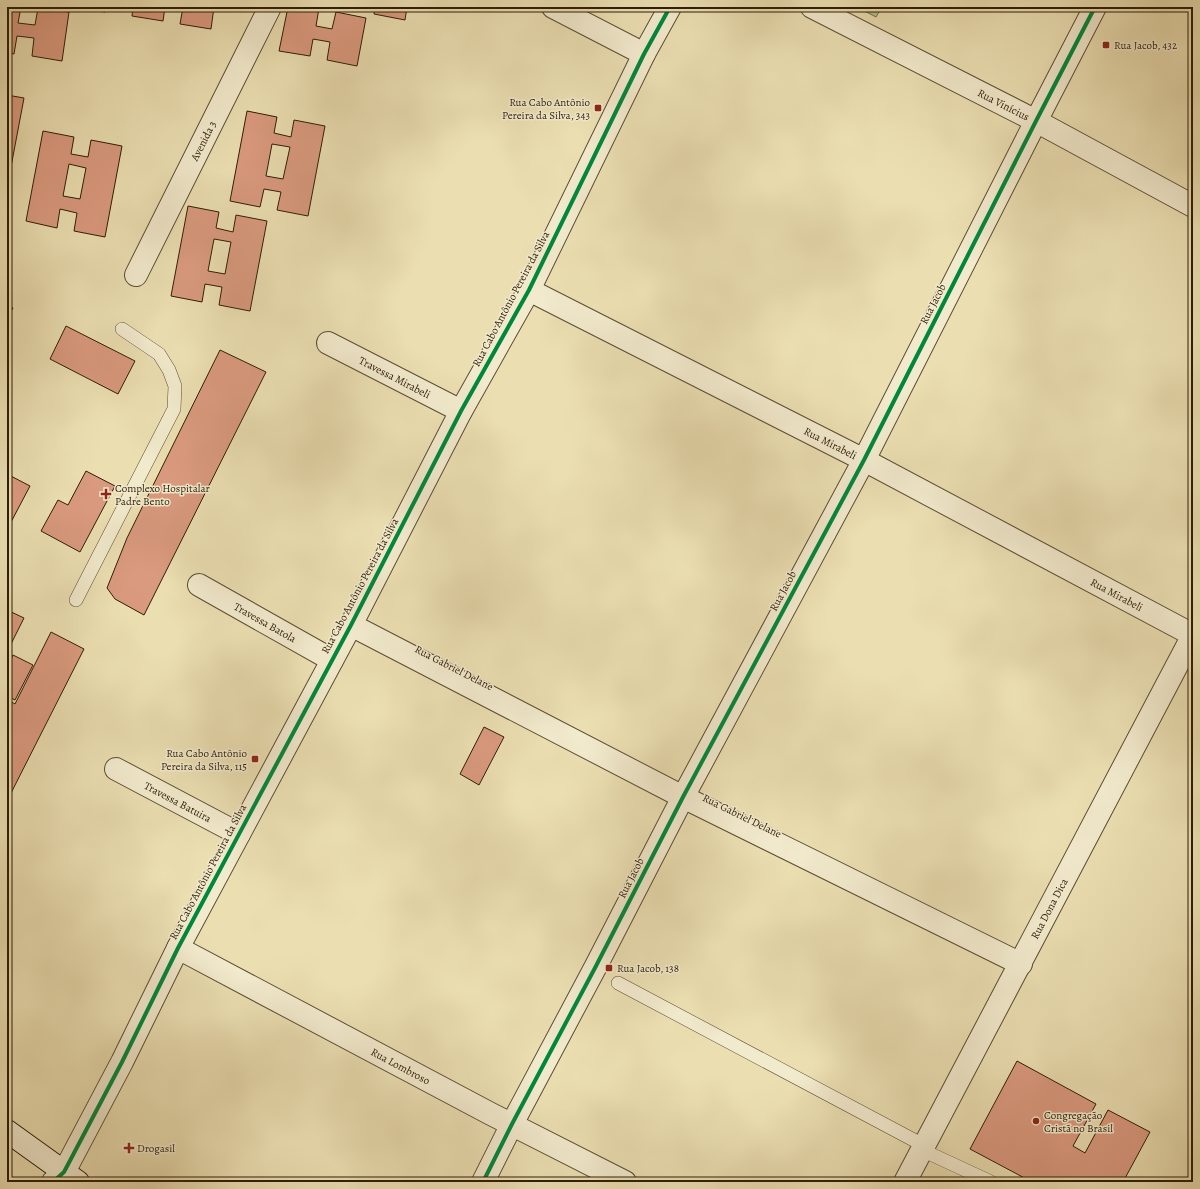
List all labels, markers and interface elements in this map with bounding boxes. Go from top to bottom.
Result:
place label: Rua Jacob, 432 [1114,38,1177,53]
marker: Rua Jacob, 432 [1101,40,1111,50]
street label: Rua Vinícius [975,85,1032,124]
place label: Rua Cabo Antônio Pereira da Silva, 343 [502,95,591,123]
marker: Rua Cabo Antônio Pereira da Silva, 343 [593,103,603,113]
street label: Avenida 3 [186,118,219,164]
street label: Rua Cabo Antônio Pereira da Silva [469,228,554,369]
street label: Rua Jacob [916,281,950,327]
street label: Travessa Mirabeli [356,353,433,402]
street label: Rua Mirabeli [801,423,859,463]
place label: Complexo Hospitalar Padre Bento [115,481,210,509]
marker: Complexo Hospitalar Padre Bento [100,488,112,500]
street label: Rua Cabo Antônio Pereira da Silva [318,515,403,656]
street label: Rua Jacob [766,568,800,614]
street label: Rua Mirabeli [1088,574,1146,615]
street label: Travessa Batola [231,599,300,646]
street label: Rua Gabriel Delane [412,642,496,694]
place label: Rua Cabo Antônio Pereira da Silva, 115 [161,746,248,774]
marker: Rua Cabo Antônio Pereira da Silva, 115 [250,754,260,764]
street label: Travessa Batuira [142,778,215,826]
street label: Rua Gabriel Delane [700,790,784,842]
street label: Rua Cabo Antônio Pereira da Silva [166,801,251,942]
street label: Rua Jacob [614,855,648,901]
street label: Rua Dona Dica [1027,875,1072,942]
place label: Rua Jacob, 138 [617,961,679,976]
marker: Rua Jacob, 138 [604,963,614,973]
street label: Rua Lombroso [368,1044,433,1088]
place label: Congregação Cristã no Brasil [1044,1108,1113,1136]
marker: Congregação Cristã no Brasil [1031,1116,1041,1126]
place label: Drogasil [137,1141,175,1156]
marker: Drogasil [124,1143,134,1153]

